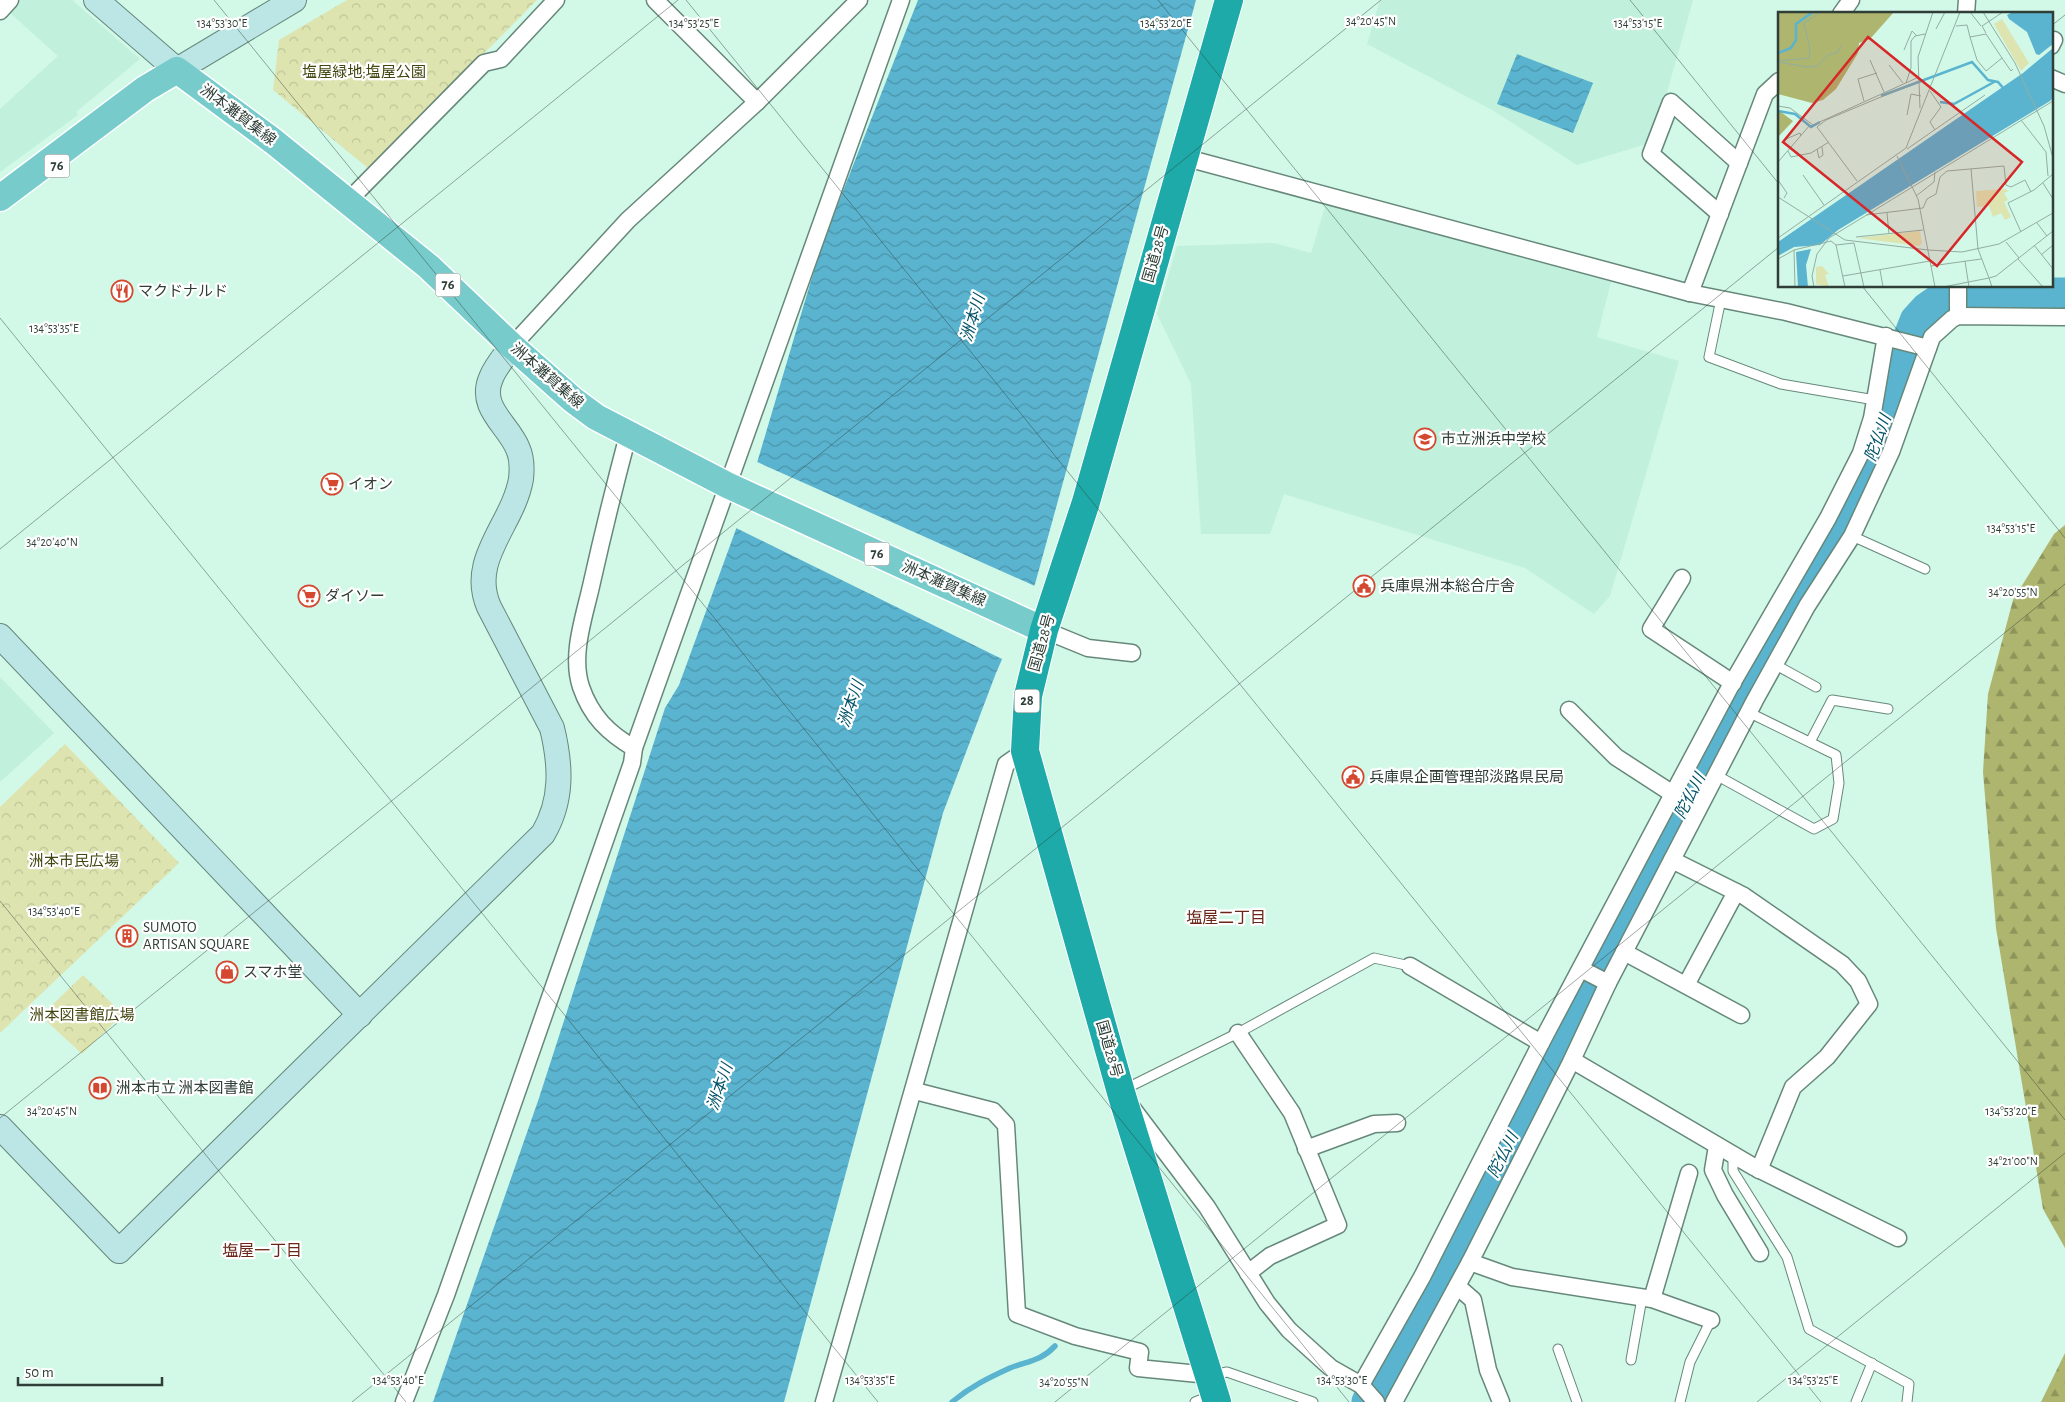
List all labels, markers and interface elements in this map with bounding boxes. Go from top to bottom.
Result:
inset map [1778,12,2052,288]
text: 34°20'45"N [1346,15,1396,27]
text: 134°53'30"E [197,17,248,29]
text: 134°53'25"E [669,17,719,29]
text: 134°53'20"E [1140,17,1192,29]
text: 134°53'15"E [1614,17,1663,29]
park label: 塩屋緑地;塩屋公園 [302,63,426,80]
street label: 洲本灘賀集線 [198,80,280,148]
road number: 76 [44,154,70,178]
street label: 国道28号 [1140,223,1171,284]
road number: 76 [436,274,460,296]
restaurant icon: マクドナルド [110,279,134,303]
place label: マクドナルド [138,283,228,299]
water label: 洲本川 [957,291,988,343]
text: 134°53'35"E [29,322,79,334]
street label: 洲本灘賀集線 [508,339,587,411]
water label: 陀仏川 [1861,410,1894,463]
school or university icon: 市立洲浜中学校 [1413,427,1437,451]
place label: 市立洲浜中学校 [1441,430,1546,447]
supermarket icon: イオン [320,472,344,496]
place label: イオン [348,477,393,492]
text: 134°53'15"E [1987,522,2036,534]
text: 34°20'40"N [26,536,78,548]
road number: 76 [864,542,890,566]
street label: 洲本灘賀集線 [900,557,989,609]
public building icon: 兵庫県洲本総合庁舎 [1352,574,1376,598]
place label: 兵庫県洲本総合庁舎 [1380,577,1515,594]
supermarket icon: ダイソー [297,584,321,608]
text: 34°20'55"N [1988,586,2038,598]
place label: ダイソー [325,588,385,604]
street label: 国道28号 [1026,612,1057,673]
water label: 洲本川 [835,676,867,729]
road number: 28 [1014,689,1040,712]
public building icon: 兵庫県企画管理部淡路県民局 [1341,765,1365,789]
place label: 兵庫県企画管理部淡路県民局 [1369,769,1564,785]
water label: 陀仏川 [1671,769,1709,821]
park label: 洲本市民広場 [29,852,119,869]
text: 134°53'40"E [28,905,80,917]
district label: 塩屋二丁目 [1186,909,1266,926]
place label: SUMOTO ARTISAN SQUARE [143,920,249,952]
building icon: SUMOTO ARTISAN SQUARE [115,924,139,948]
shop icon: スマホ堂 [215,960,239,984]
place label: スマホ堂 [243,964,303,980]
park label: 洲本図書館広場 [29,1006,135,1023]
street label: 国道28号 [1094,1018,1125,1079]
water label: 洲本川 [704,1059,736,1112]
library icon: 洲本市立 洲本図書館 [88,1076,112,1100]
place label: 洲本市立 洲本図書館 [116,1079,253,1096]
text: 34°20'45"N [27,1105,77,1117]
text: 134°53'20"E [1985,1105,2037,1117]
water label: 陀仏川 [1484,1128,1522,1180]
text: 34°21'00"N [1988,1155,2038,1167]
district label: 塩屋一丁目 [222,1242,302,1259]
scale bar [18,1354,161,1386]
text: 50 m [25,1365,54,1380]
text: 134°53'40"E [372,1374,424,1386]
text: 134°53'35"E [845,1374,895,1386]
text: 134°53'30"E [1317,1374,1368,1386]
text: 134°53'25"E [1788,1374,1838,1386]
text: 34°20'55"N [1039,1376,1089,1388]

